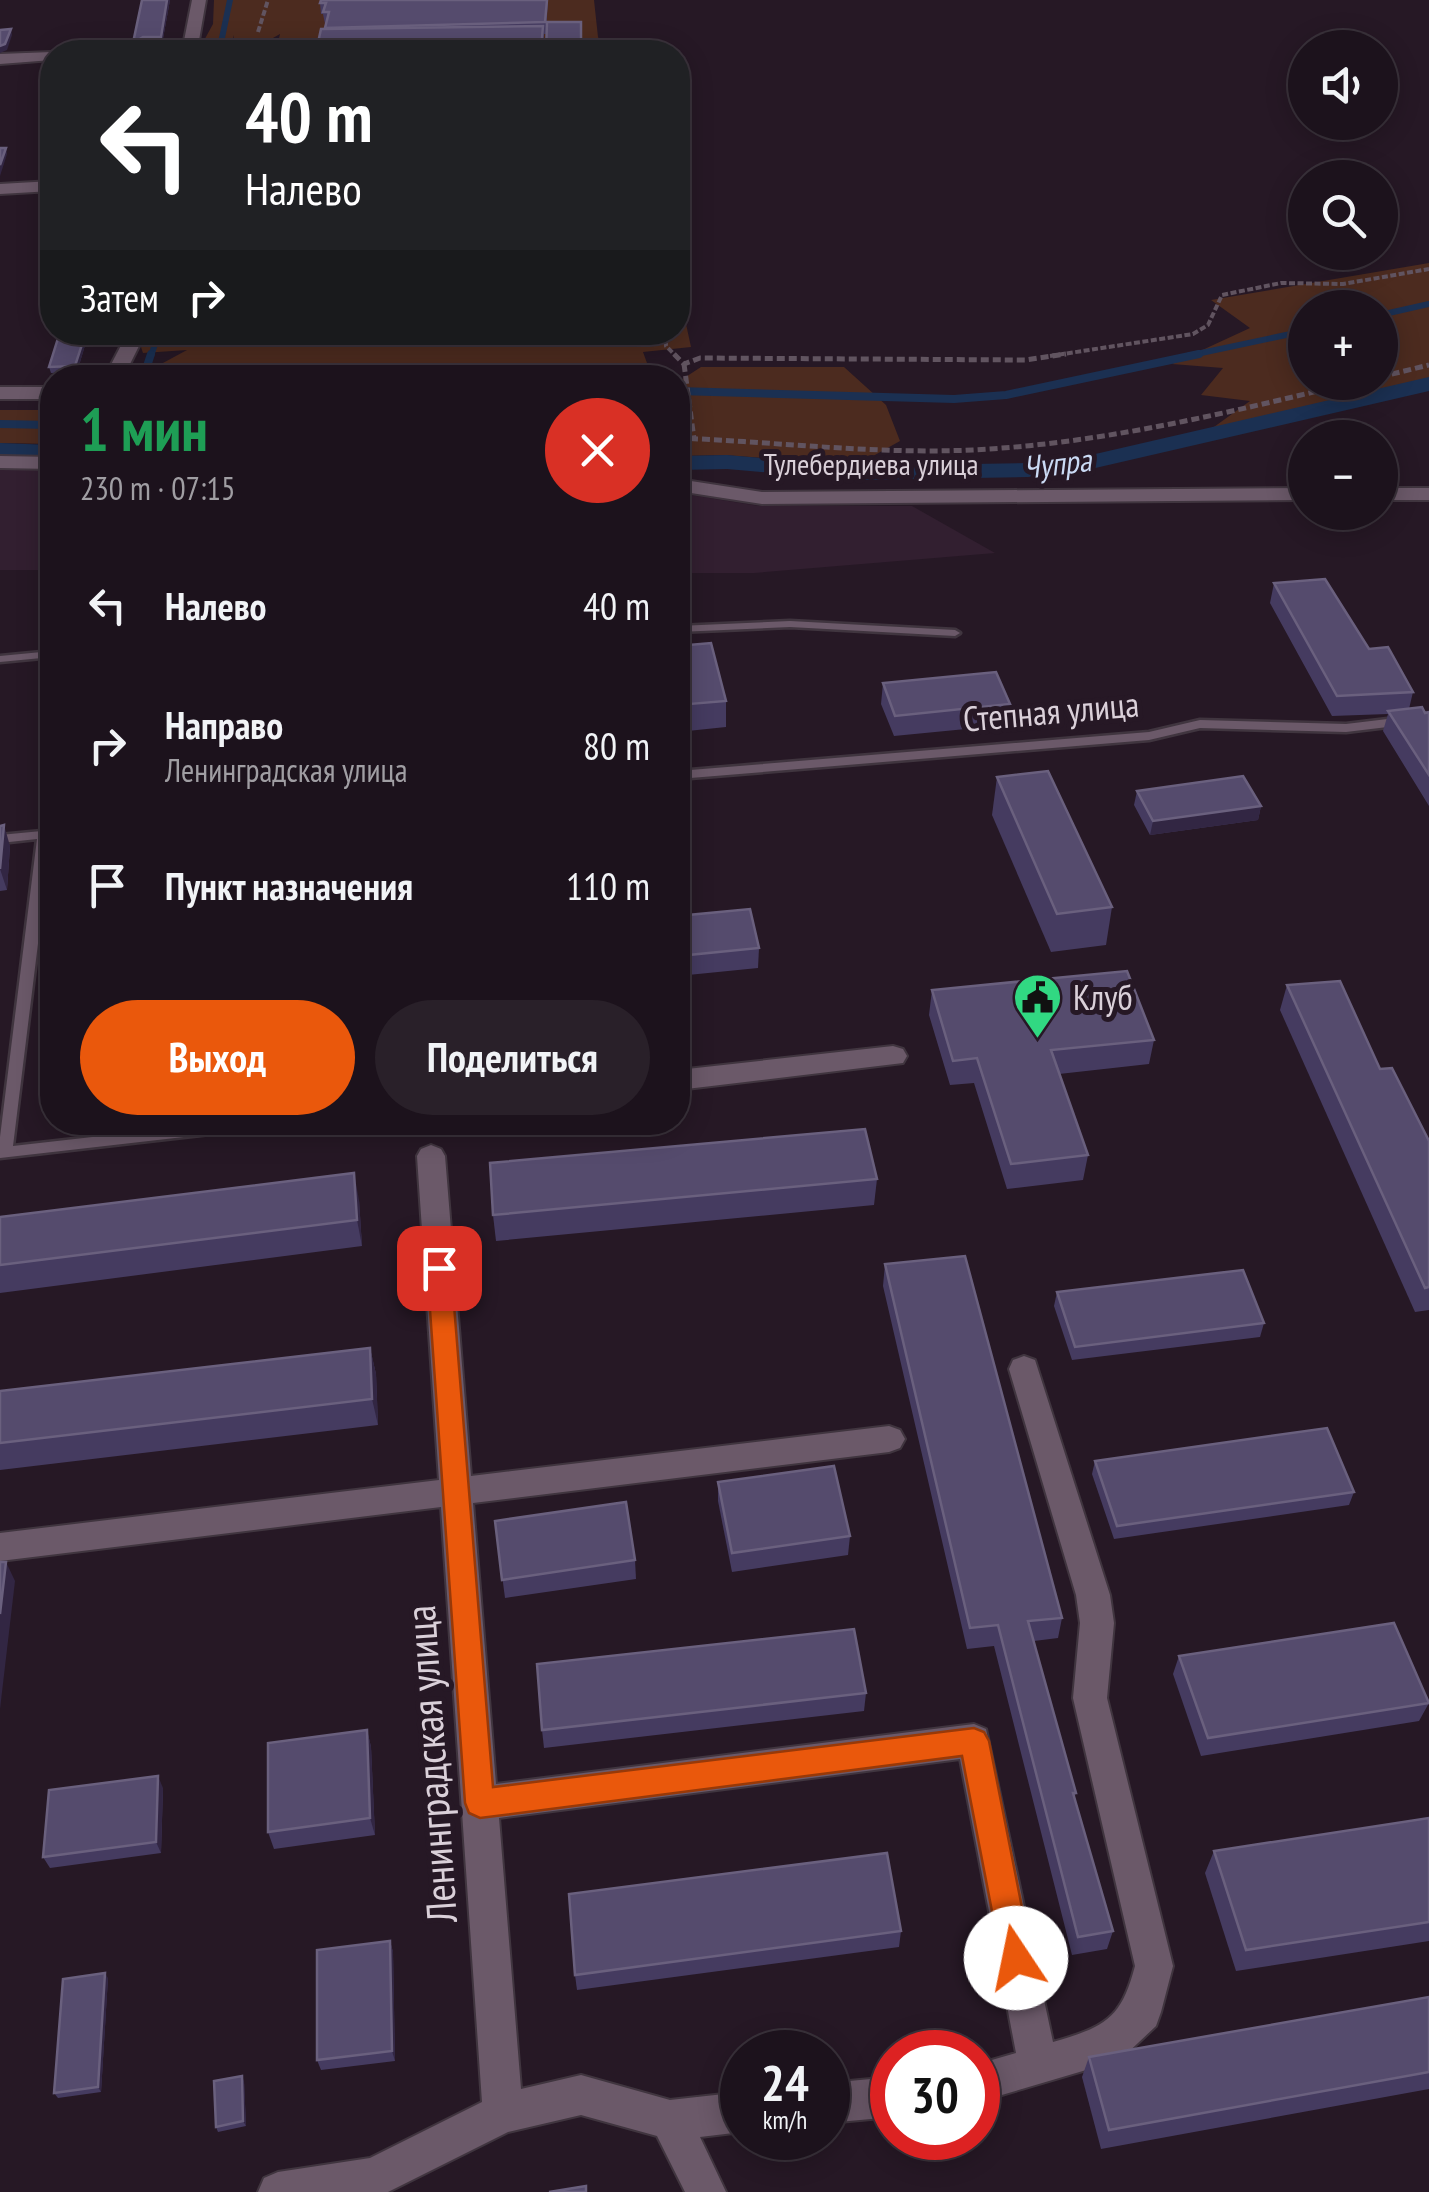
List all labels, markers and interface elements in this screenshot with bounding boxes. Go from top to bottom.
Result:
map controls [1288,30,1398,530]
button: sound [1288,30,1398,140]
text: 40 m [245,71,373,161]
icon: left [80,80,210,210]
text: Налево [245,159,362,217]
button: search [1288,160,1398,270]
icon: right [179,270,234,325]
text: Затем [80,273,159,322]
button: + [1288,290,1398,400]
text: 1 мин [80,390,208,468]
button: close [545,398,650,503]
button: − [1288,420,1398,530]
water label: Чупра [1021,438,1095,488]
street label: Тулебердиева улица [764,444,978,483]
text: 230 m · 07:15 [80,467,235,509]
icon: left [80,578,135,633]
text: Налево [165,581,266,630]
text: 40 m [583,581,650,630]
street label: Степная улица [961,680,1141,742]
text: Направо [165,700,283,749]
icon: right [80,718,135,773]
text: 80 m [583,721,650,770]
text: Ленинградская улица [165,749,408,791]
icon: arrive [80,858,135,913]
text: Пункт назначения [165,861,413,910]
text: 110 m [566,861,650,910]
public building icon: Клуб [1012,972,1064,1040]
place label: Клуб [1073,974,1133,1020]
button: Выход [80,1000,355,1115]
button: Поделиться [375,1000,650,1115]
pin [397,1226,482,1311]
icon: arrive [412,1241,467,1296]
street label: Ленинградская улица [392,1603,469,1926]
position arrow [964,1906,1068,2010]
speed limit sign: 30 [870,2030,1000,2160]
text: 24 [761,2050,809,2115]
text: km/h [763,2104,807,2136]

